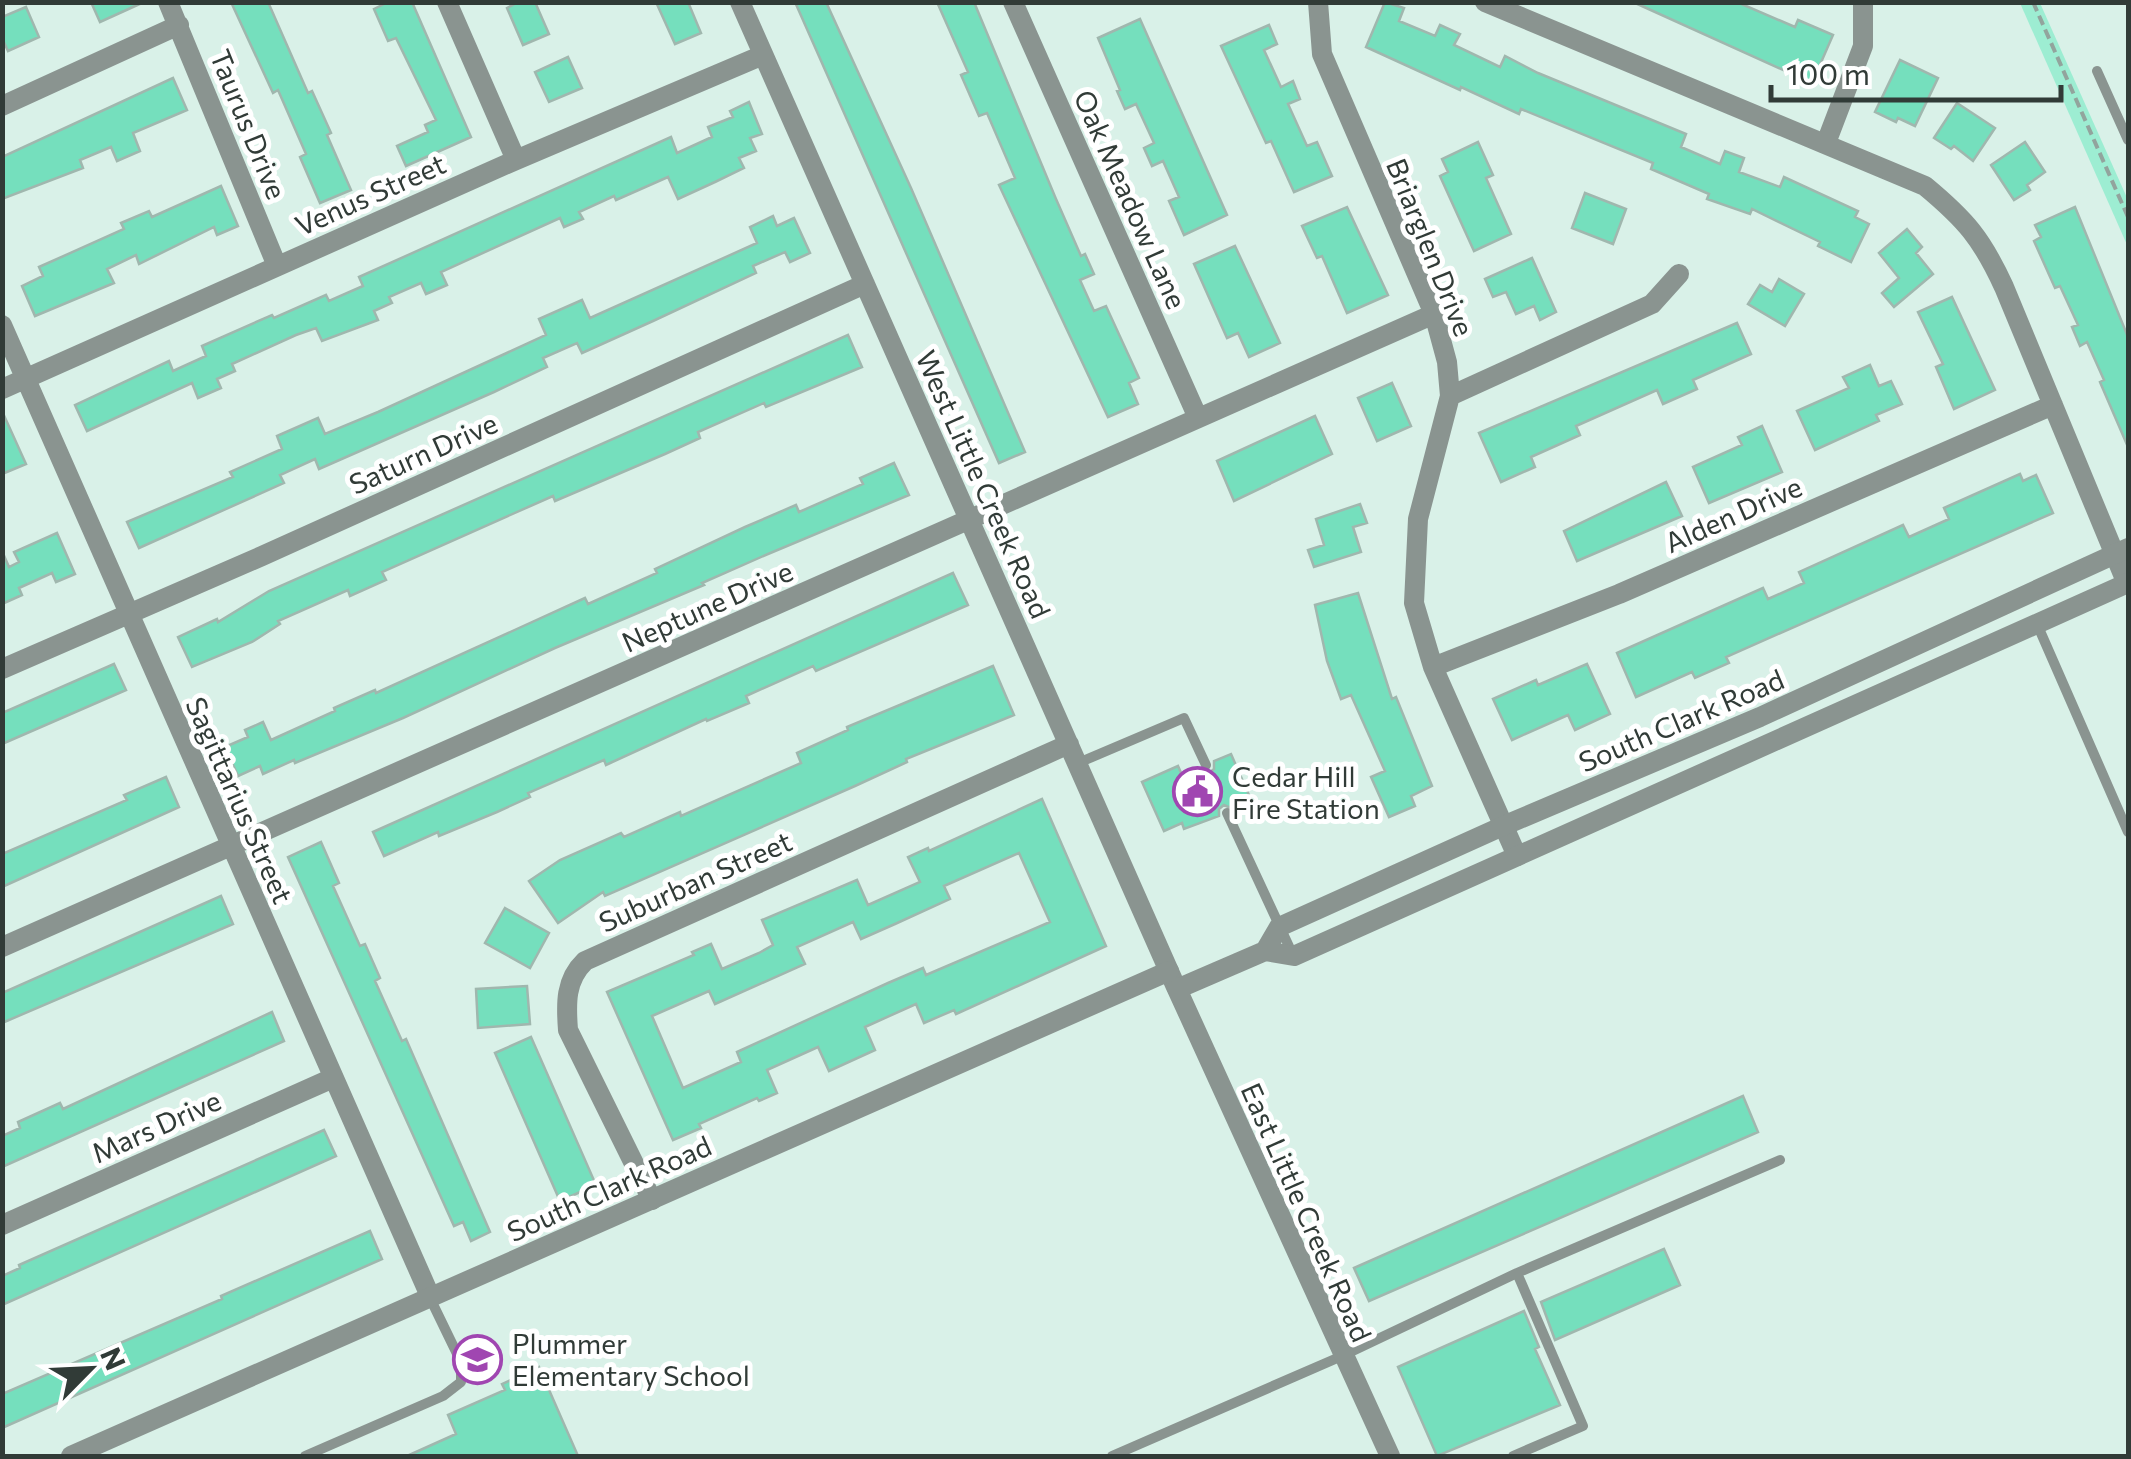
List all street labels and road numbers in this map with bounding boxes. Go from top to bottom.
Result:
street label: Taurus Drive [204,44,294,204]
street label: Oak Meadow Lane [1068,84,1194,314]
street label: Venus Street [290,146,450,242]
street label: Briarglen Drive [1380,153,1482,341]
street label: West Little Creek Road [910,345,1058,623]
street label: Saturn Drive [344,405,502,501]
street label: Alden Drive [1659,469,1807,559]
street label: Neptune Drive [616,553,798,659]
street label: South Clark Road [1573,661,1789,779]
street label: Sagittarius Street [179,692,301,908]
street label: Suburban Street [593,823,797,939]
street label: East Little Creek Road [1235,1077,1379,1347]
street label: Mars Drive [86,1082,226,1170]
street label: South Clark Road [502,1128,716,1248]

